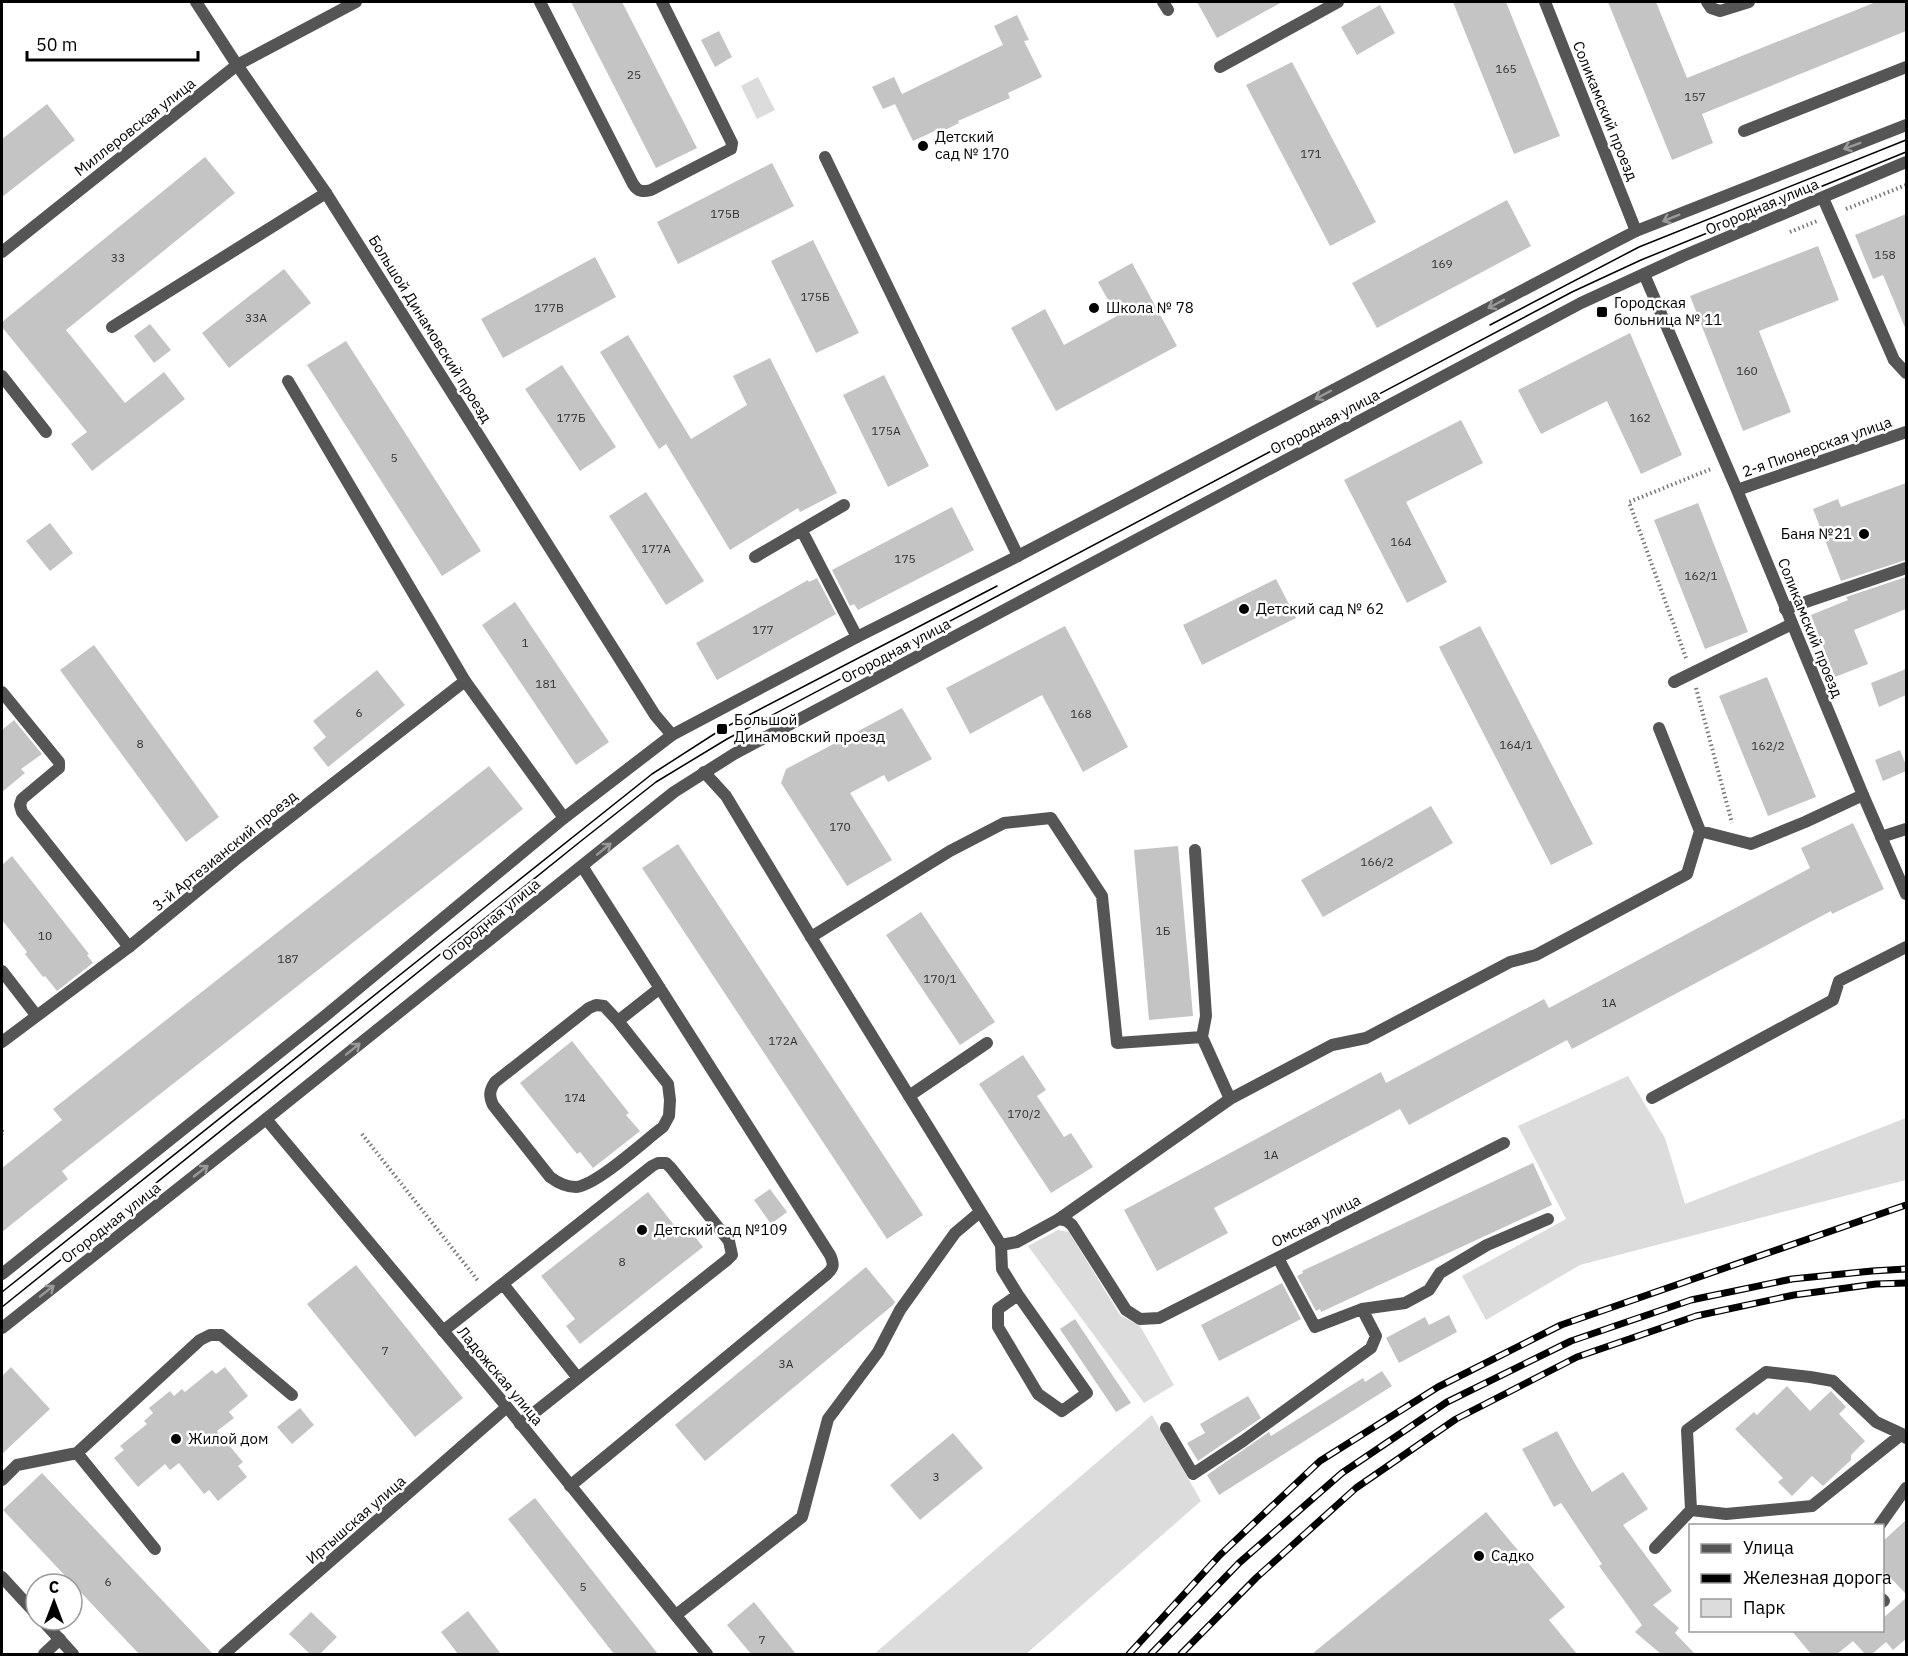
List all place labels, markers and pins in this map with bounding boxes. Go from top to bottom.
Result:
place label: Детский сад № 170 [935,127,1009,163]
marker: Детский сад № 170 [916,139,930,153]
place label: Городская больница № 11 [1614,293,1722,329]
place label: Школа № 78 [1106,298,1194,317]
marker: Школа № 78 [1087,301,1101,315]
marker: Городская больница № 11 [1595,305,1609,319]
place label: Баня №21 [1781,524,1852,543]
marker: Баня №21 [1857,527,1871,541]
place label: Детский сад № 62 [1256,599,1384,618]
marker: Детский сад № 62 [1237,602,1251,616]
place label: Большой Динамовский проезд [734,710,885,746]
marker: Большой Динамовский проезд [715,722,729,736]
place label: Детский сад №109 [654,1220,788,1239]
marker: Детский сад №109 [635,1223,649,1237]
place label: Жилой дом [188,1429,268,1448]
marker: Жилой дом [169,1432,183,1446]
place label: Садко [1491,1546,1534,1565]
marker: Садко [1472,1549,1486,1563]

